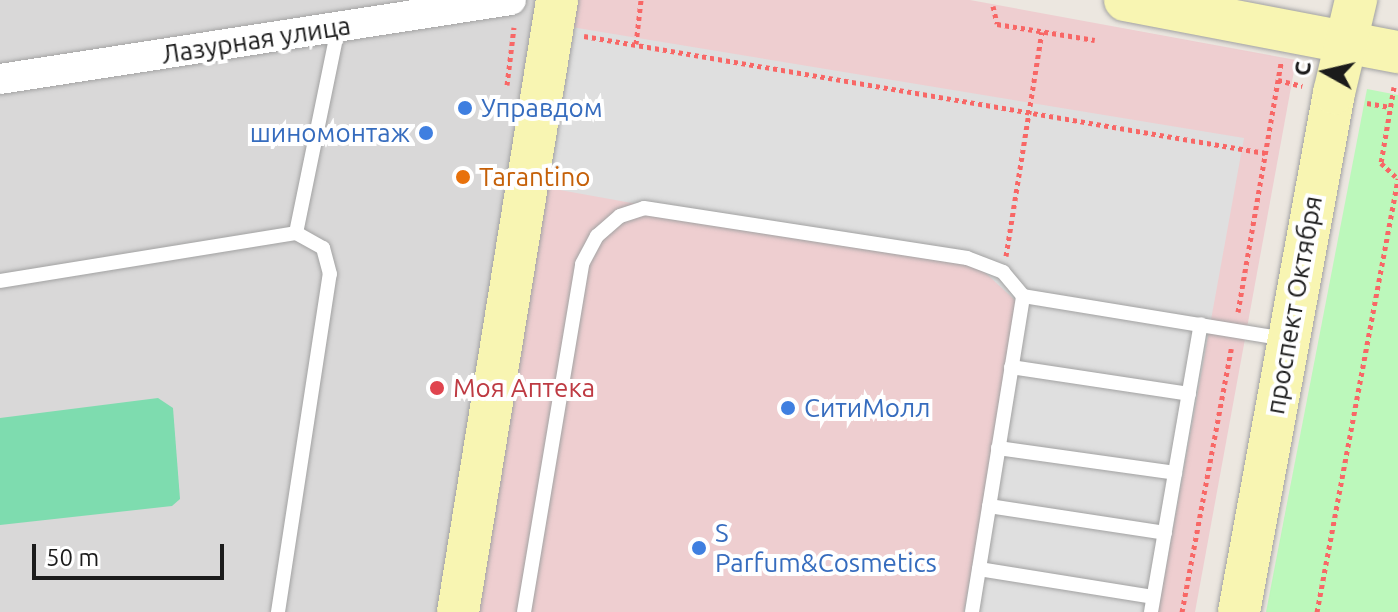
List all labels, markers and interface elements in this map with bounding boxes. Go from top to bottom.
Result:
street label: Лазурная улица [159,10,353,70]
north arrow [1286,32,1366,112]
text: С [1288,60,1315,77]
place label: Управдом [481,92,603,124]
marker: Управдом [456,99,474,117]
place label: шиномонтаж [250,117,410,149]
marker: шиномонтаж [417,124,435,142]
place label: Tarantino [479,161,590,193]
marker: Tarantino [454,168,472,186]
street label: проспект Октября [1259,193,1329,417]
place label: Моя Аптека [453,372,595,404]
marker: Моя Аптека [428,379,446,397]
place label: СитиМолл [804,392,930,424]
marker: СитиМолл [779,399,797,417]
place label: S Parfum&Cosmetics [715,517,937,578]
scale bar [36,528,228,578]
marker: S Parfum&Cosmetics [690,539,708,557]
text: 50 m [46,544,99,571]

